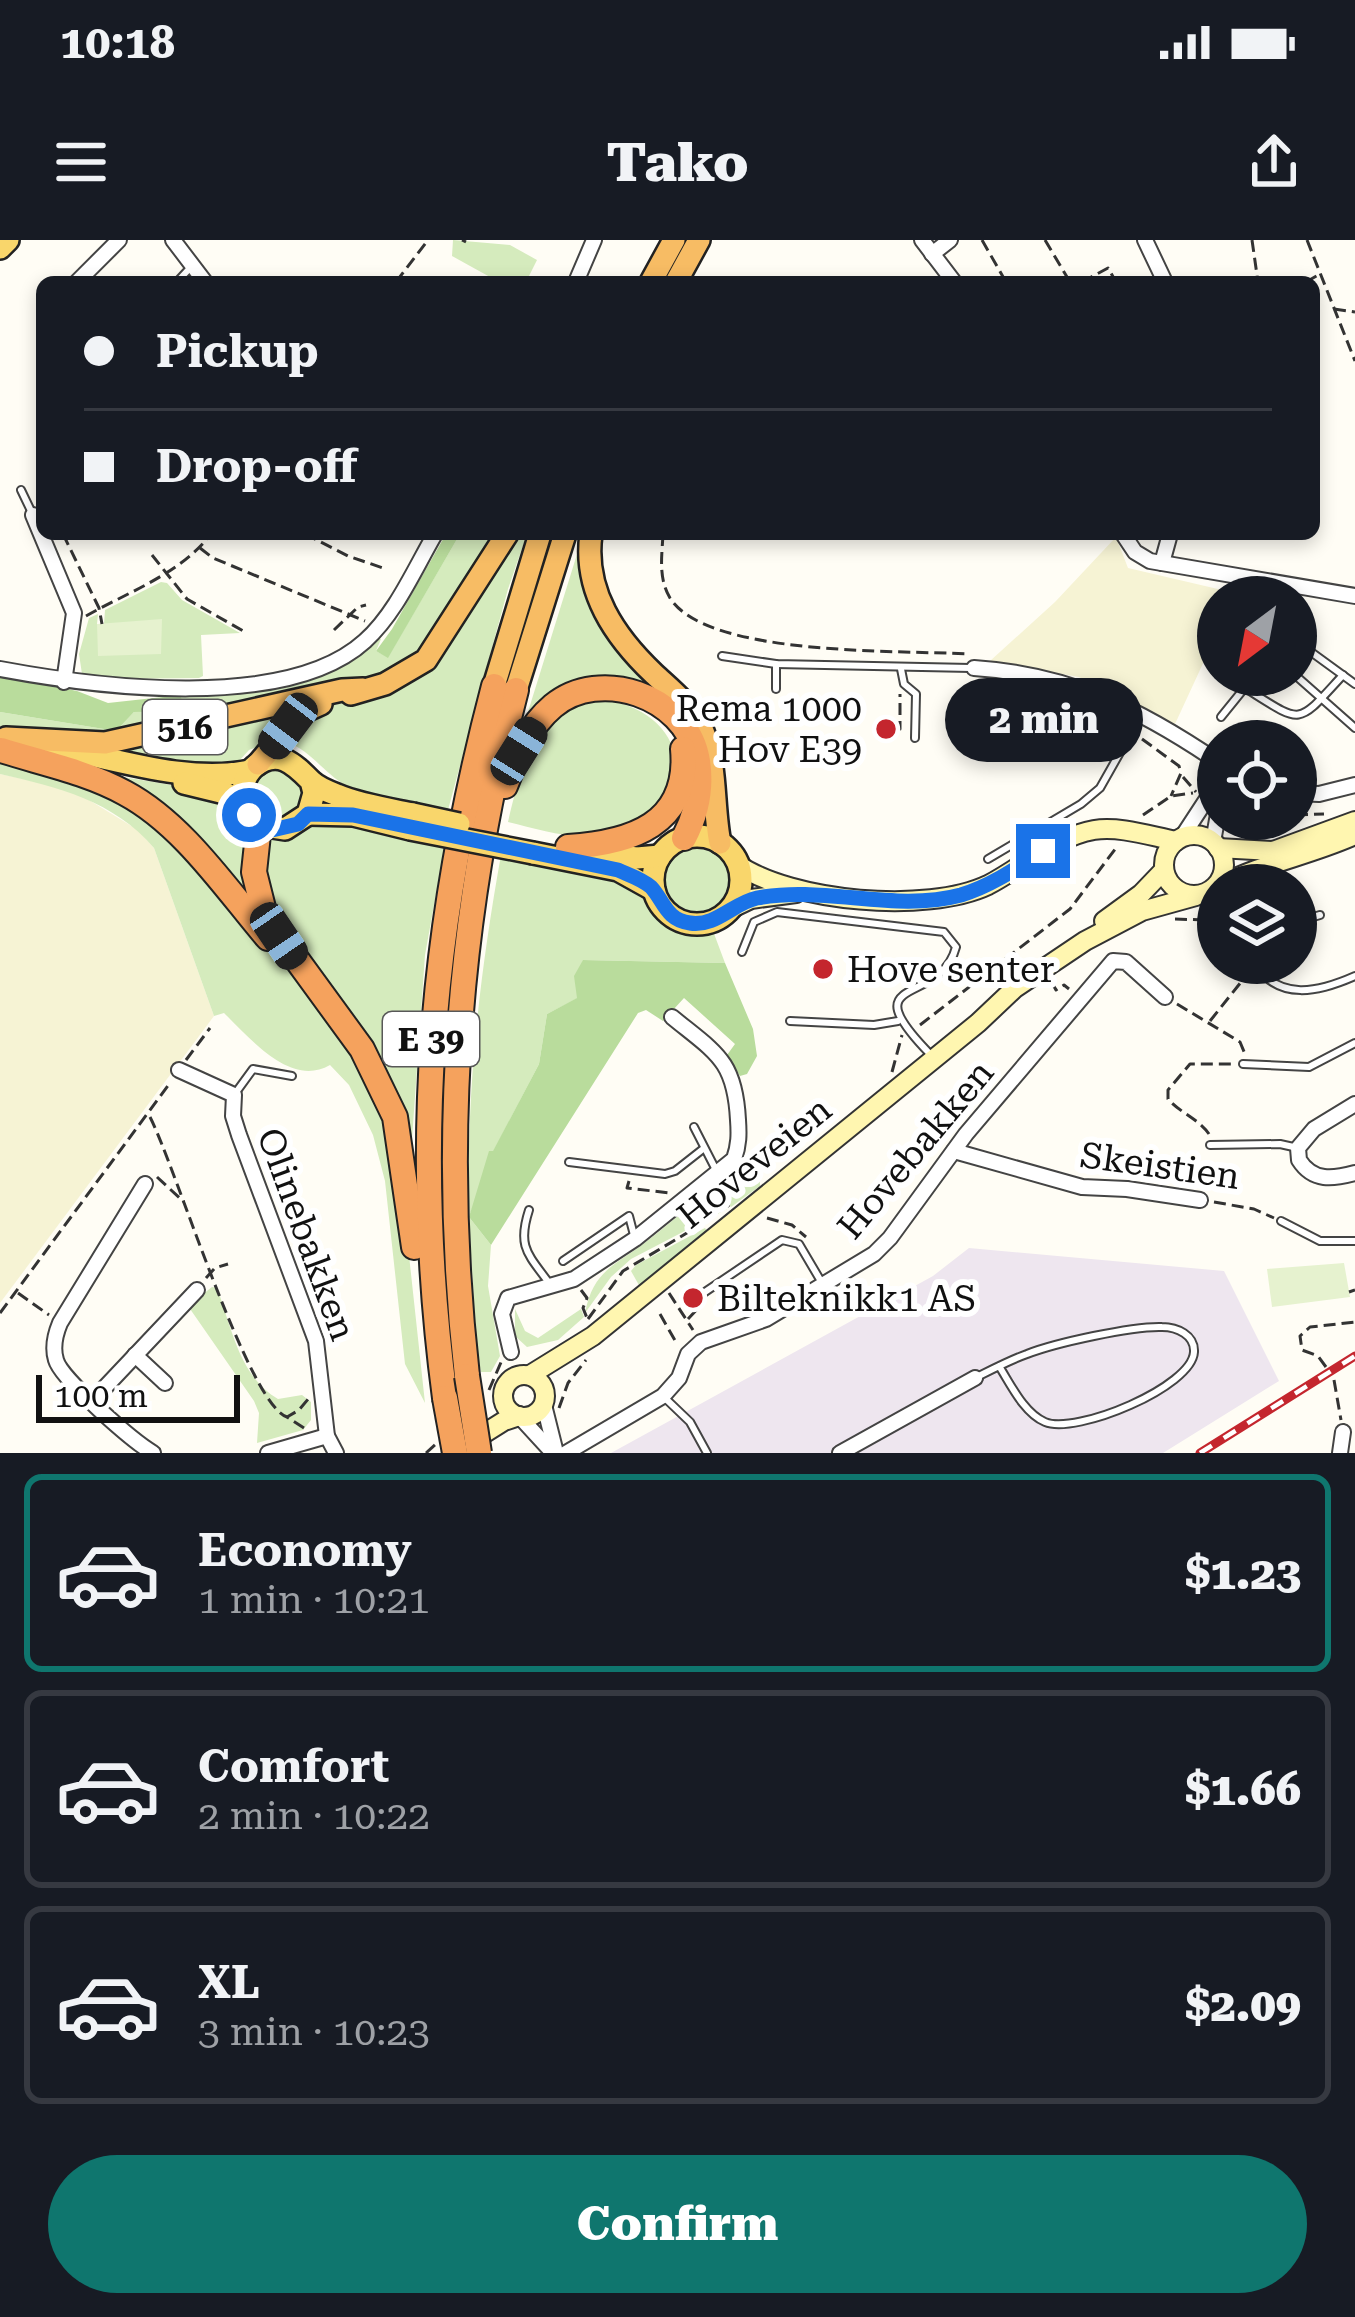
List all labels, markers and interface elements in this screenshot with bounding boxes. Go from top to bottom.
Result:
text: 10:18 [60,16,175,69]
icon: menu [48,129,114,195]
icon: share [1241,129,1307,195]
text: Tako [607,131,748,194]
text: Pickup [156,325,319,378]
text: Drop-off [156,440,357,493]
north arrow [1197,576,1317,696]
map controls [1197,576,1317,984]
callout: 2 min [944,677,1142,761]
car [252,686,324,766]
place label: Rema 1000 Hov E39 [676,688,862,771]
text: 2 min [989,697,1099,743]
road number: 516 [143,700,227,754]
car [485,711,553,791]
marker: Rema 1000 Hov E39 [873,716,899,742]
button: locate [1197,720,1317,840]
route start [222,788,276,842]
route end [1016,824,1070,878]
button: layers [1197,864,1317,984]
car [244,896,314,976]
place label: Hove senter [847,949,1055,991]
marker: Hove senter [810,956,836,982]
road number: E 39 [383,1012,479,1066]
street label: Hovebakken [829,1052,1002,1247]
street label: Hoveveien [670,1088,840,1237]
street label: Olinebakken [248,1122,364,1346]
street label: Skeistien [1077,1134,1242,1198]
place label: Bilteknikk1 AS [717,1278,976,1320]
marker: Bilteknikk1 AS [680,1285,706,1311]
scale bar [36,1369,240,1422]
text: 100 m [54,1376,148,1415]
icon: car [54,1519,162,1627]
text: Economy [198,1524,412,1577]
text: $1.23 [1185,1547,1301,1600]
text: 1 min · 10:21 [198,1577,430,1623]
icon: car [54,1735,162,1843]
text: Comfort [198,1740,389,1793]
text: $1.66 [1185,1763,1301,1816]
text: 2 min · 10:22 [198,1793,430,1839]
icon: car [54,1951,162,2059]
text: XL [198,1956,260,2009]
text: $2.09 [1185,1979,1301,2032]
text: 3 min · 10:23 [198,2009,430,2055]
button: Confirm [48,2155,1307,2293]

